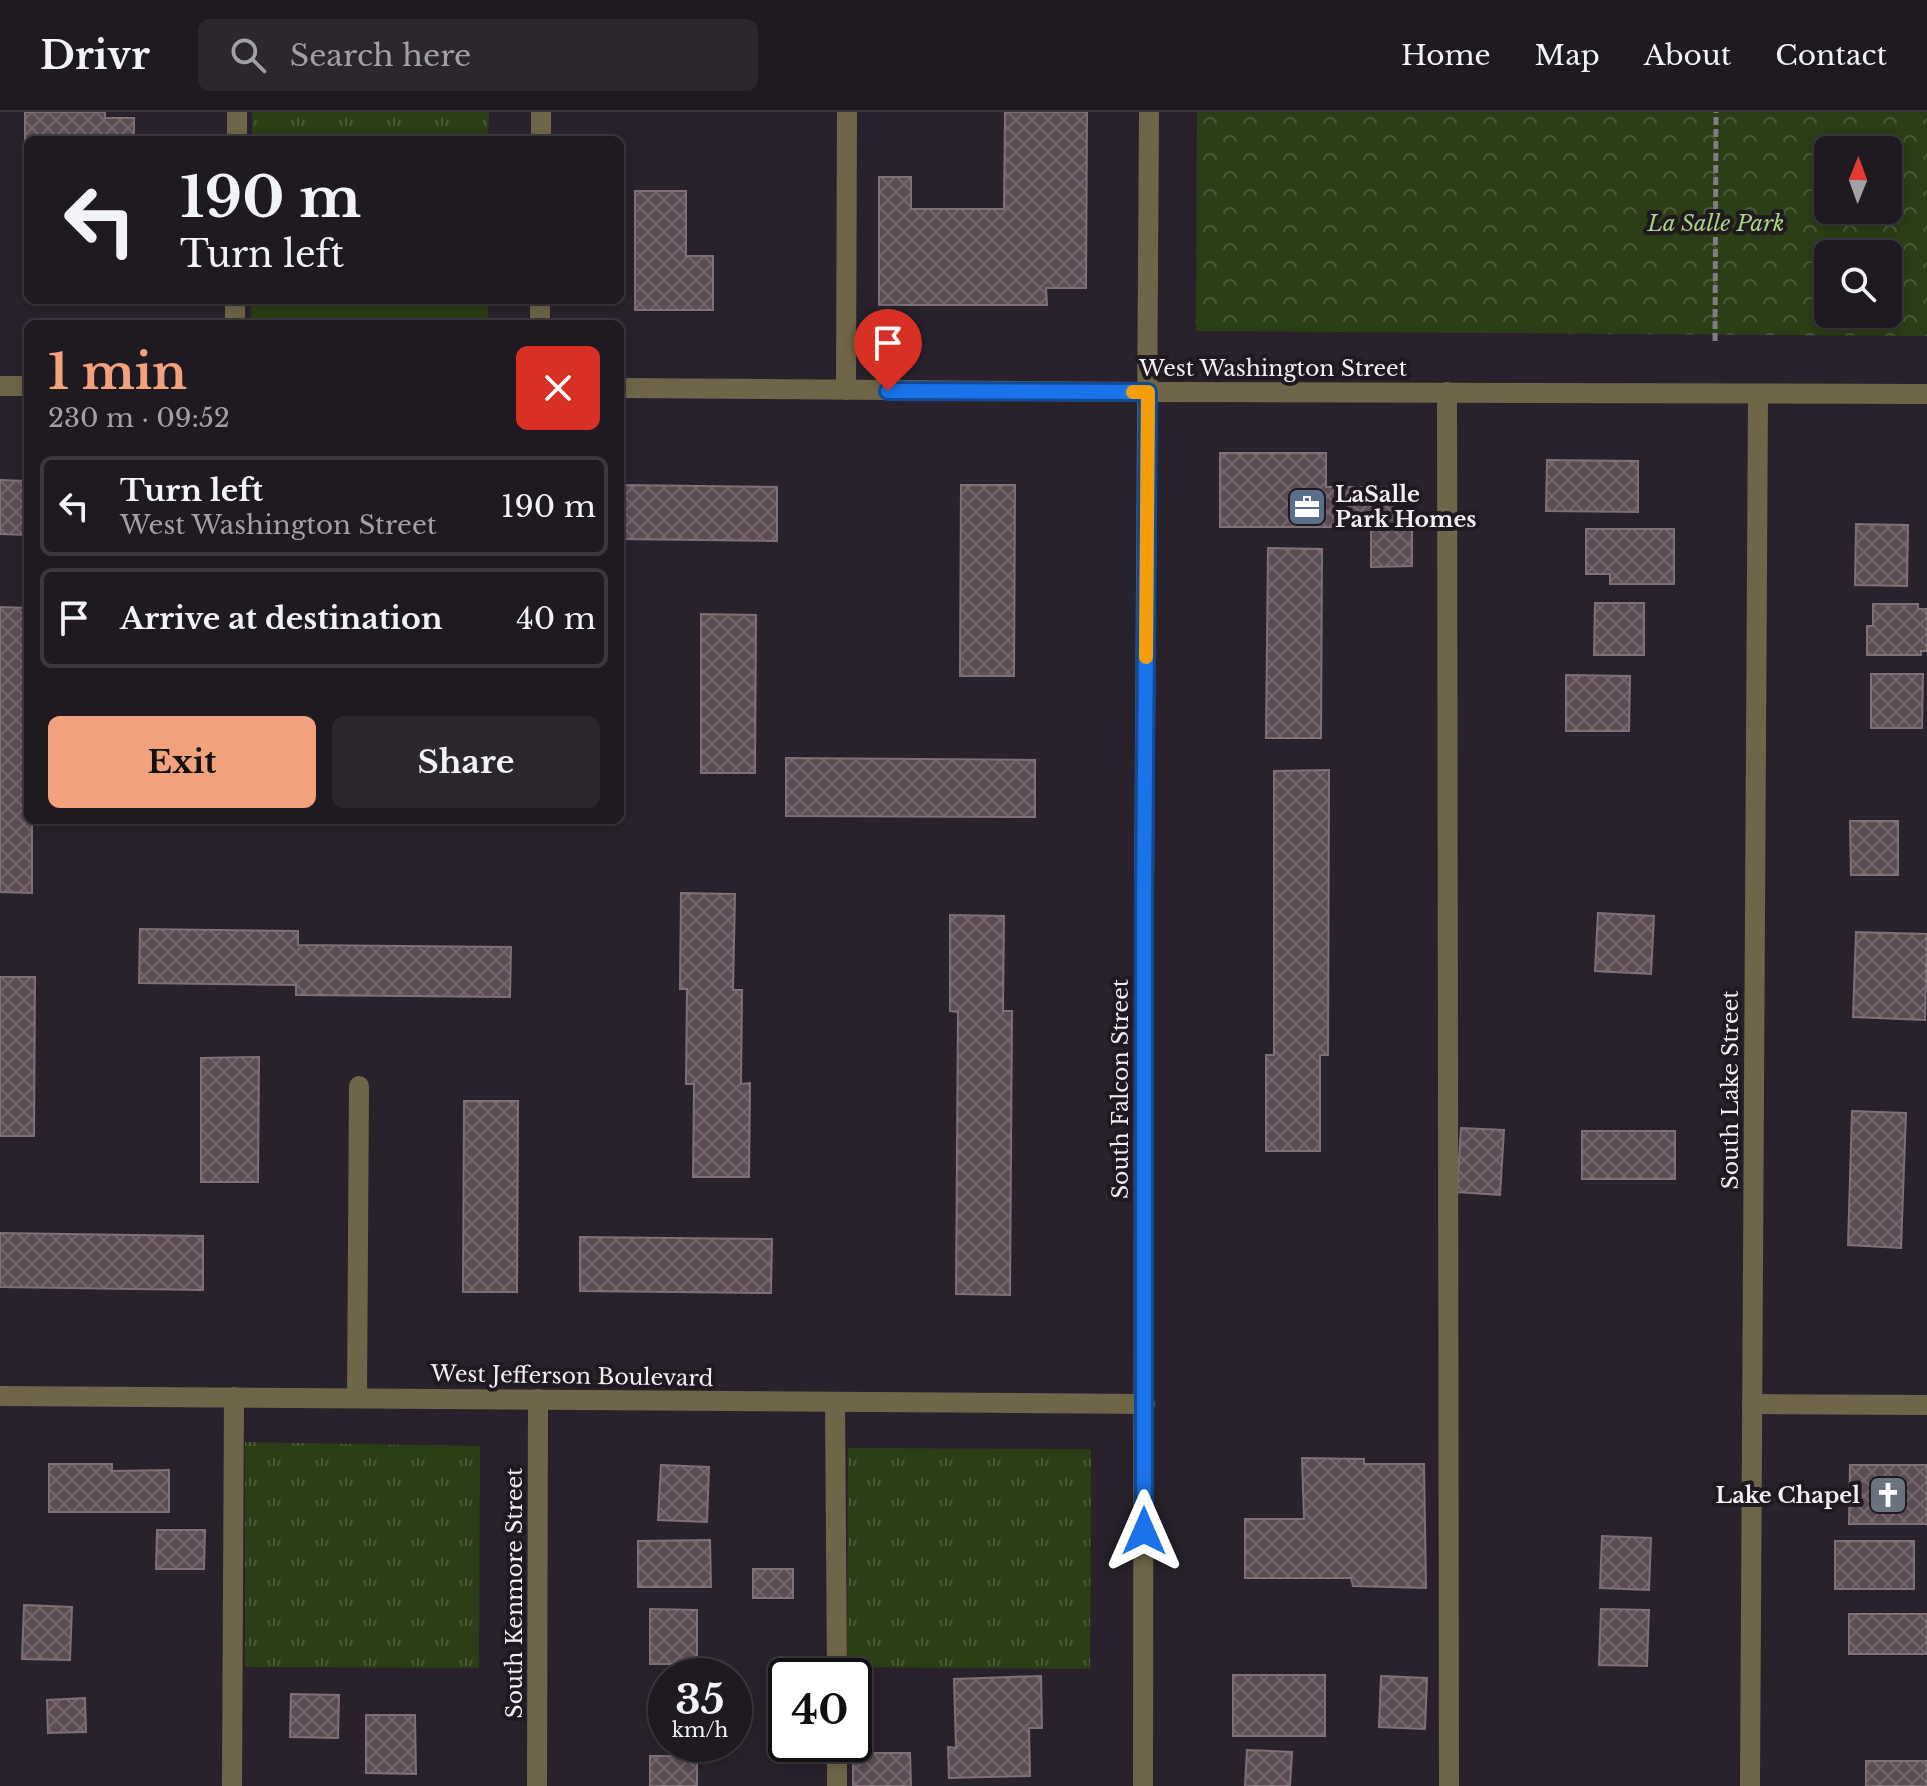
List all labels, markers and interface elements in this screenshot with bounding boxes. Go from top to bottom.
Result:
search box [198,19,758,91]
text: Drivr [40,32,150,79]
icon: search [226,33,270,77]
text: Search here [290,37,471,74]
text: Home [1401,38,1491,73]
text: Map [1535,38,1600,73]
text: About [1644,38,1731,73]
text: Contact [1775,38,1887,73]
north arrow [1814,136,1902,224]
map controls [1814,136,1902,328]
text: 190 m [180,163,361,232]
icon: left [48,168,152,272]
park label: La Salle Park [1647,210,1784,237]
text: Turn left [180,232,344,277]
button: search [1814,240,1902,328]
pin [854,309,922,391]
icon: arrive [866,321,910,365]
text: 1 min [48,342,187,402]
button: close [516,346,600,430]
street label: West Washington Street [1138,355,1408,382]
text: 230 m · 09:52 [48,402,230,434]
text: Turn left [120,472,263,509]
place label: LaSalle Park Homes [1335,481,1477,533]
icon: left [52,484,96,528]
office icon: LaSalle Park Homes [1286,486,1328,528]
text: 190 m [501,488,596,525]
text: West Washington Street [120,509,437,541]
icon: arrive [52,596,96,640]
text: Arrive at destination [120,600,443,637]
text: 40 m [516,600,596,637]
button: Exit [48,716,316,808]
button: Share [332,716,600,808]
street label: South Falcon Street [1107,978,1134,1199]
street label: South Lake Street [1717,990,1744,1190]
street label: West Jefferson Boulevard [429,1360,714,1392]
street label: South Kenmore Street [501,1467,528,1718]
church icon: Lake Chapel [1867,1474,1909,1516]
place label: Lake Chapel [1716,1482,1860,1509]
position arrow [1102,1489,1186,1573]
speed limit sign: 40 [768,1658,872,1762]
text: 35 [675,1675,725,1725]
text: km/h [672,1718,728,1742]

